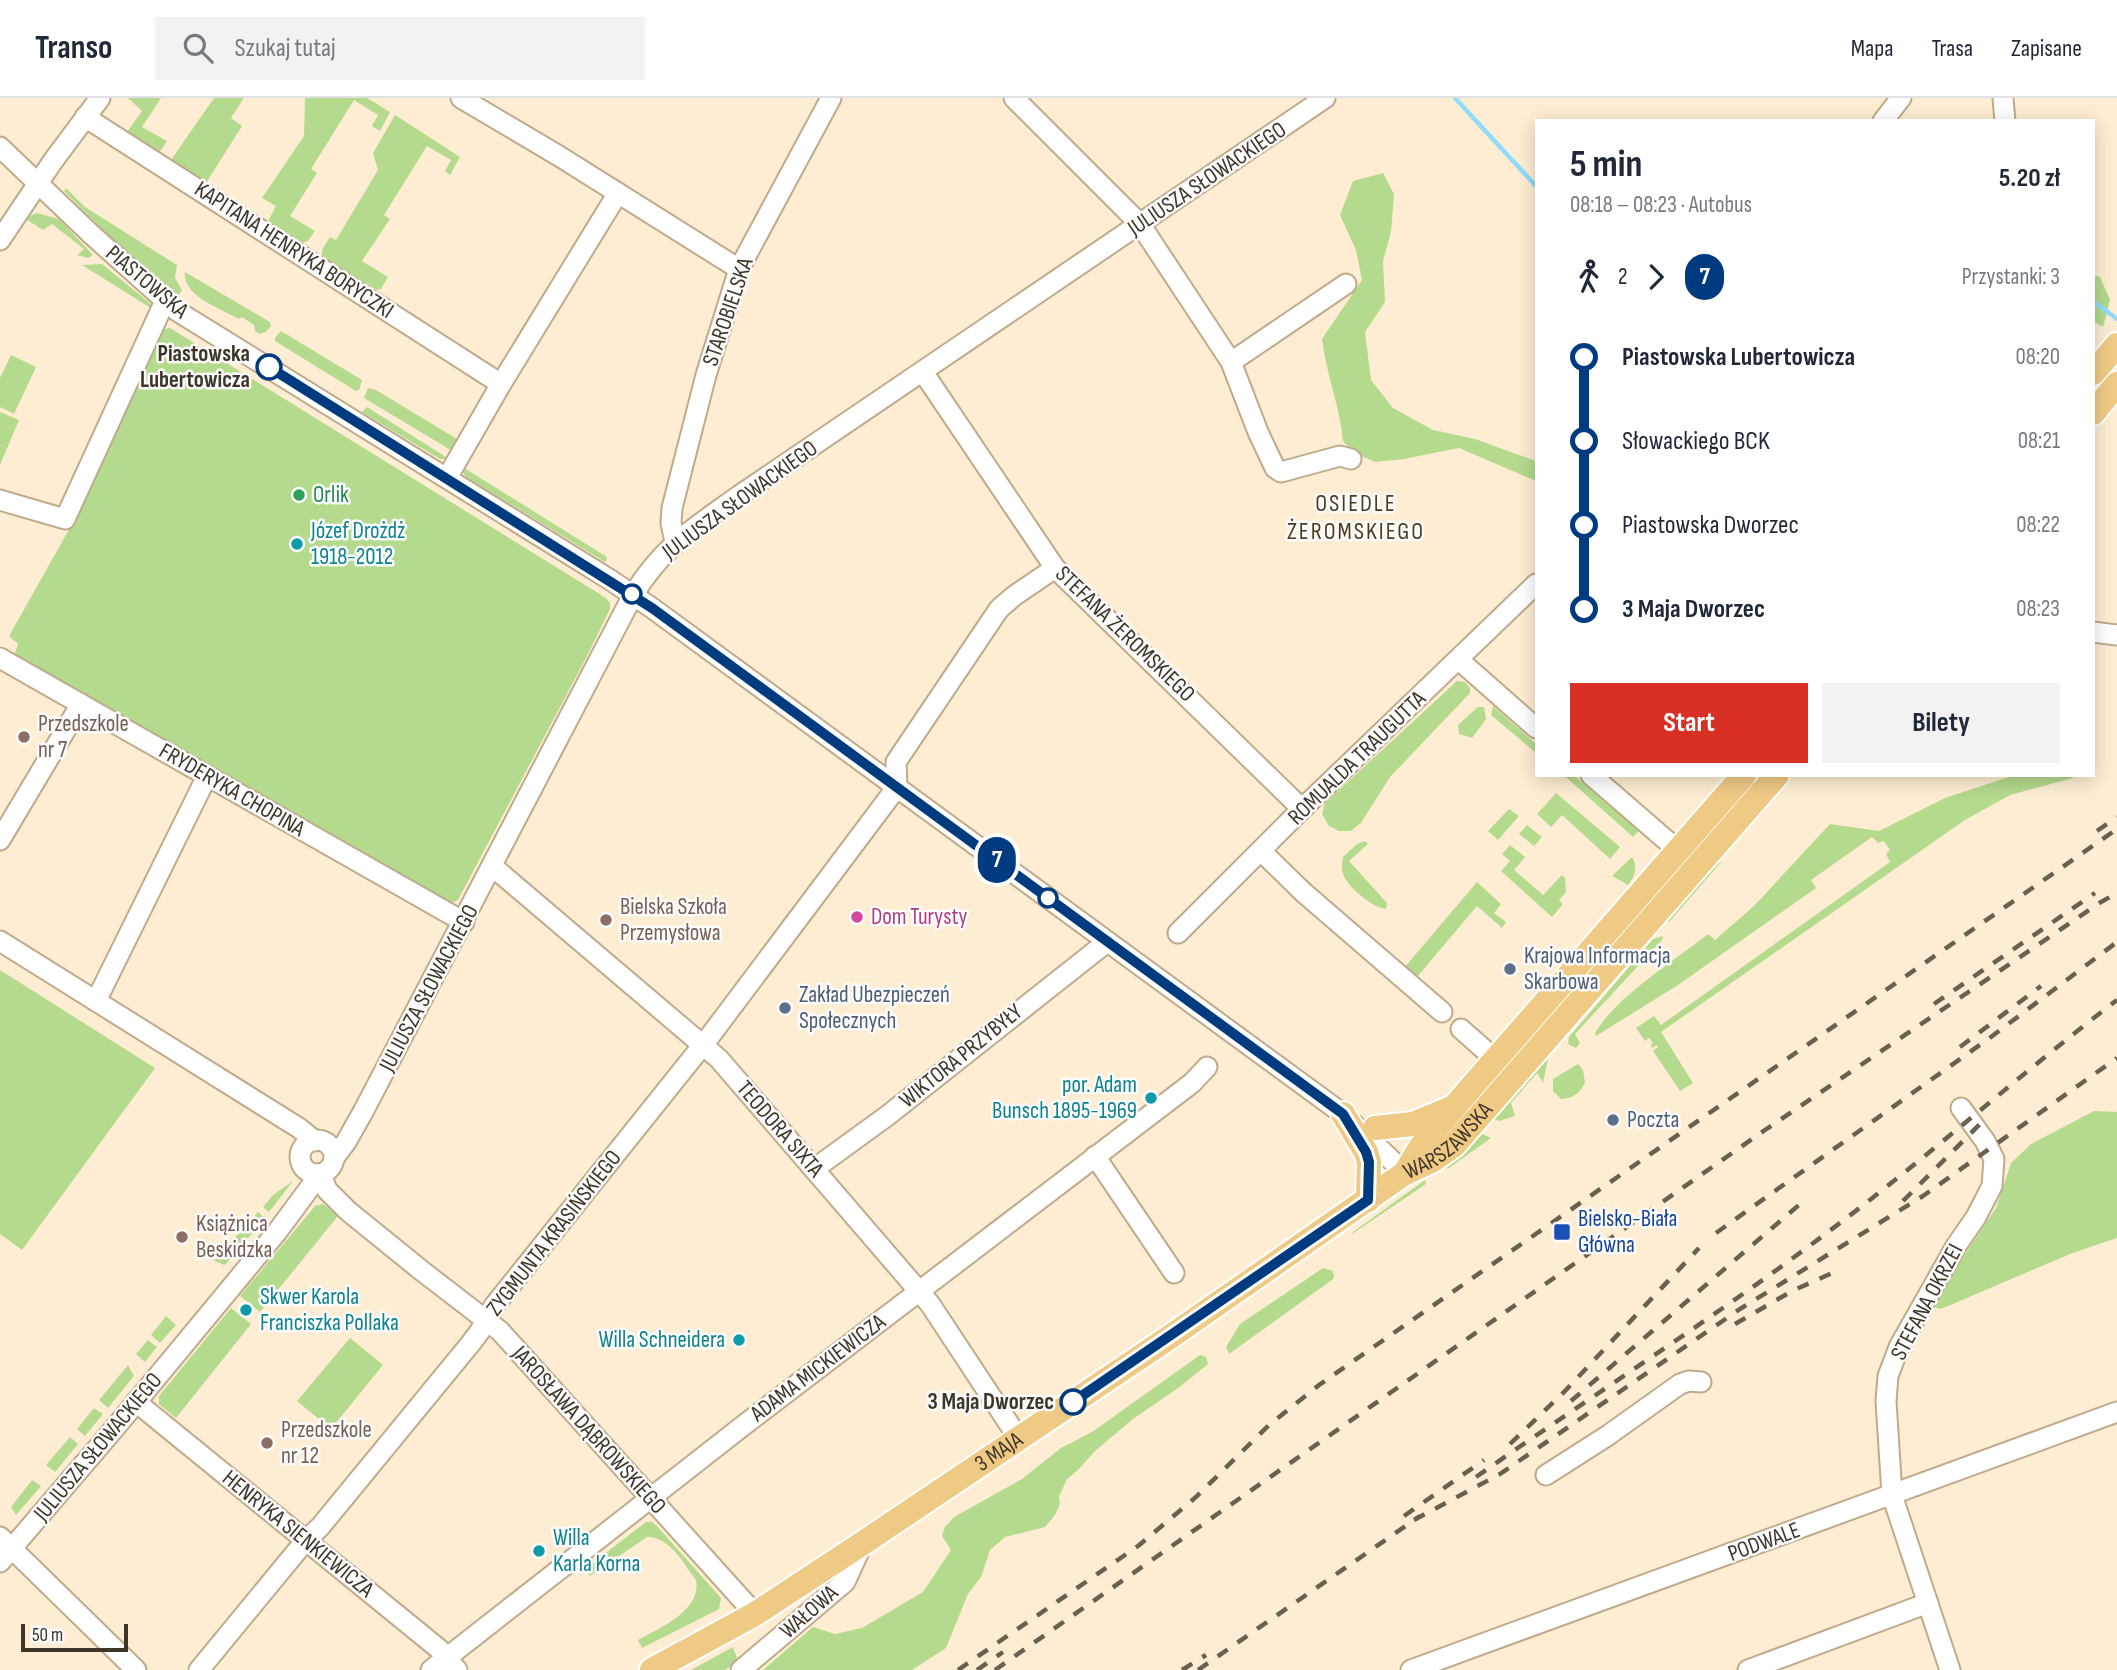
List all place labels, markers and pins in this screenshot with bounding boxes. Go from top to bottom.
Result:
place label: Piastowska Lubertowicza [140,340,250,394]
marker: Piastowska Lubertowicza [256,354,282,380]
place label: Orlik [313,481,349,509]
marker: Orlik [291,487,307,503]
place label: Józef Drożdż 1918-2012 [310,517,405,571]
marker: Józef Drożdż 1918-2012 [289,536,305,552]
unlabelled marker [622,584,642,604]
place label: Przedszkole nr 7 [38,710,129,764]
marker: Przedszkole nr 7 [16,729,32,745]
unlabelled marker [1038,888,1058,908]
place label: Bielska Szkoła Przemysłowa [620,893,727,947]
place label: Dom Turysty [871,903,968,931]
marker: Dom Turysty [849,909,865,925]
marker: Bielska Szkoła Przemysłowa [598,912,614,928]
place label: Krajowa Informacja Skarbowa [1524,942,1671,996]
marker: Krajowa Informacja Skarbowa [1502,961,1518,977]
place label: Zakład Ubezpieczeń Społecznych [799,981,950,1035]
marker: Zakład Ubezpieczeń Społecznych [777,1000,793,1016]
place label: por. Adam Bunsch 1895-1969 [992,1071,1137,1125]
marker: por. Adam Bunsch 1895-1969 [1143,1090,1159,1106]
place label: Poczta [1627,1106,1679,1134]
marker: Poczta [1605,1112,1621,1128]
place label: Bielsko-Biała Główna [1578,1205,1677,1259]
place label: Książnica Beskidzka [196,1210,272,1264]
marker: Bielsko-Biała Główna [1552,1222,1572,1242]
marker: Książnica Beskidzka [174,1229,190,1245]
place label: Skwer Karola Franciszka Pollaka [260,1283,399,1337]
marker: Skwer Karola Franciszka Pollaka [238,1302,254,1318]
place label: Willa Schneidera [599,1326,725,1354]
marker: Willa Schneidera [731,1332,747,1348]
place label: 3 Maja Dworzec [928,1388,1054,1416]
marker: 3 Maja Dworzec [1060,1389,1086,1415]
place label: Przedszkole nr 12 [281,1416,372,1470]
marker: Przedszkole nr 12 [259,1435,275,1451]
place label: Willa Karla Korna [553,1524,640,1578]
marker: Willa Karla Korna [531,1543,547,1559]

